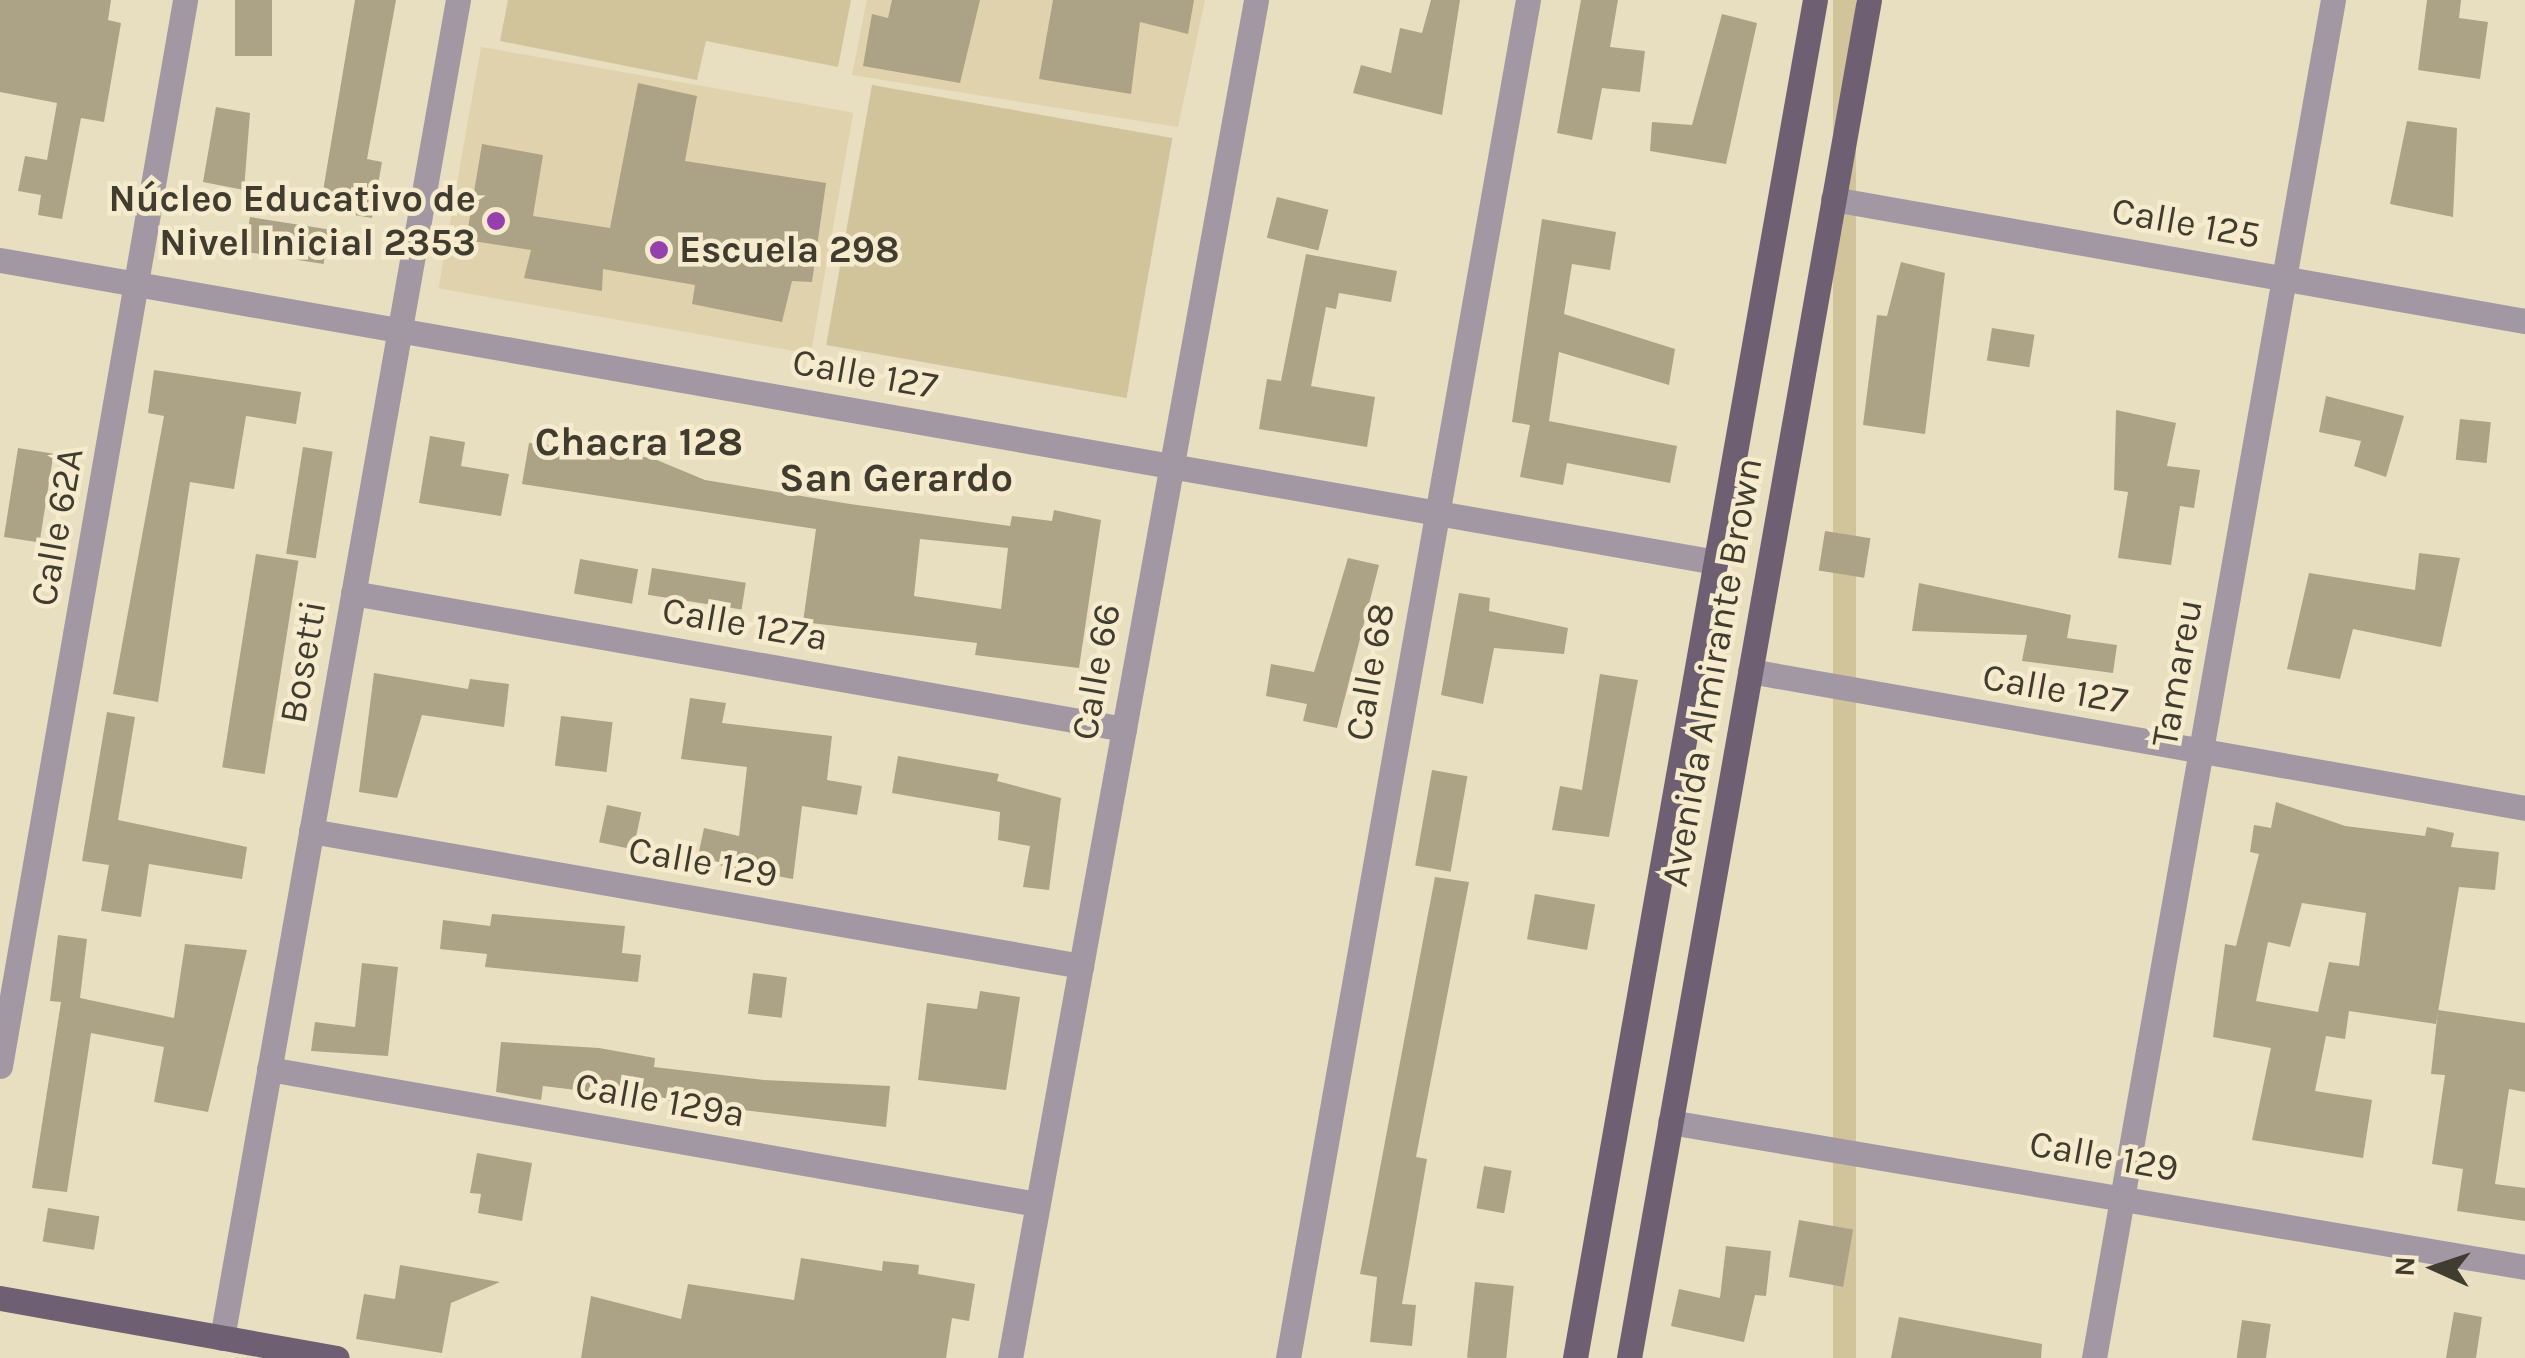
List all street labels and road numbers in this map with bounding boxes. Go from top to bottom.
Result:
street label: Calle 125 [2108,188,2264,258]
street label: Calle 127 [789,339,941,409]
street label: Calle 62A [21,444,93,610]
street label: Avenida Almirante Brown [1652,454,1772,890]
street label: Calle 127a [659,587,831,661]
street label: Tamareu [2142,595,2212,751]
street label: Bosetti [270,597,336,727]
street label: Calle 66 [1062,600,1130,744]
street label: Calle 68 [1335,600,1405,744]
street label: Calle 127 [1979,654,2131,724]
street label: Calle 129 [625,826,781,898]
street label: Calle 129a [572,1063,748,1137]
street label: Calle 129 [2026,1120,2182,1192]

